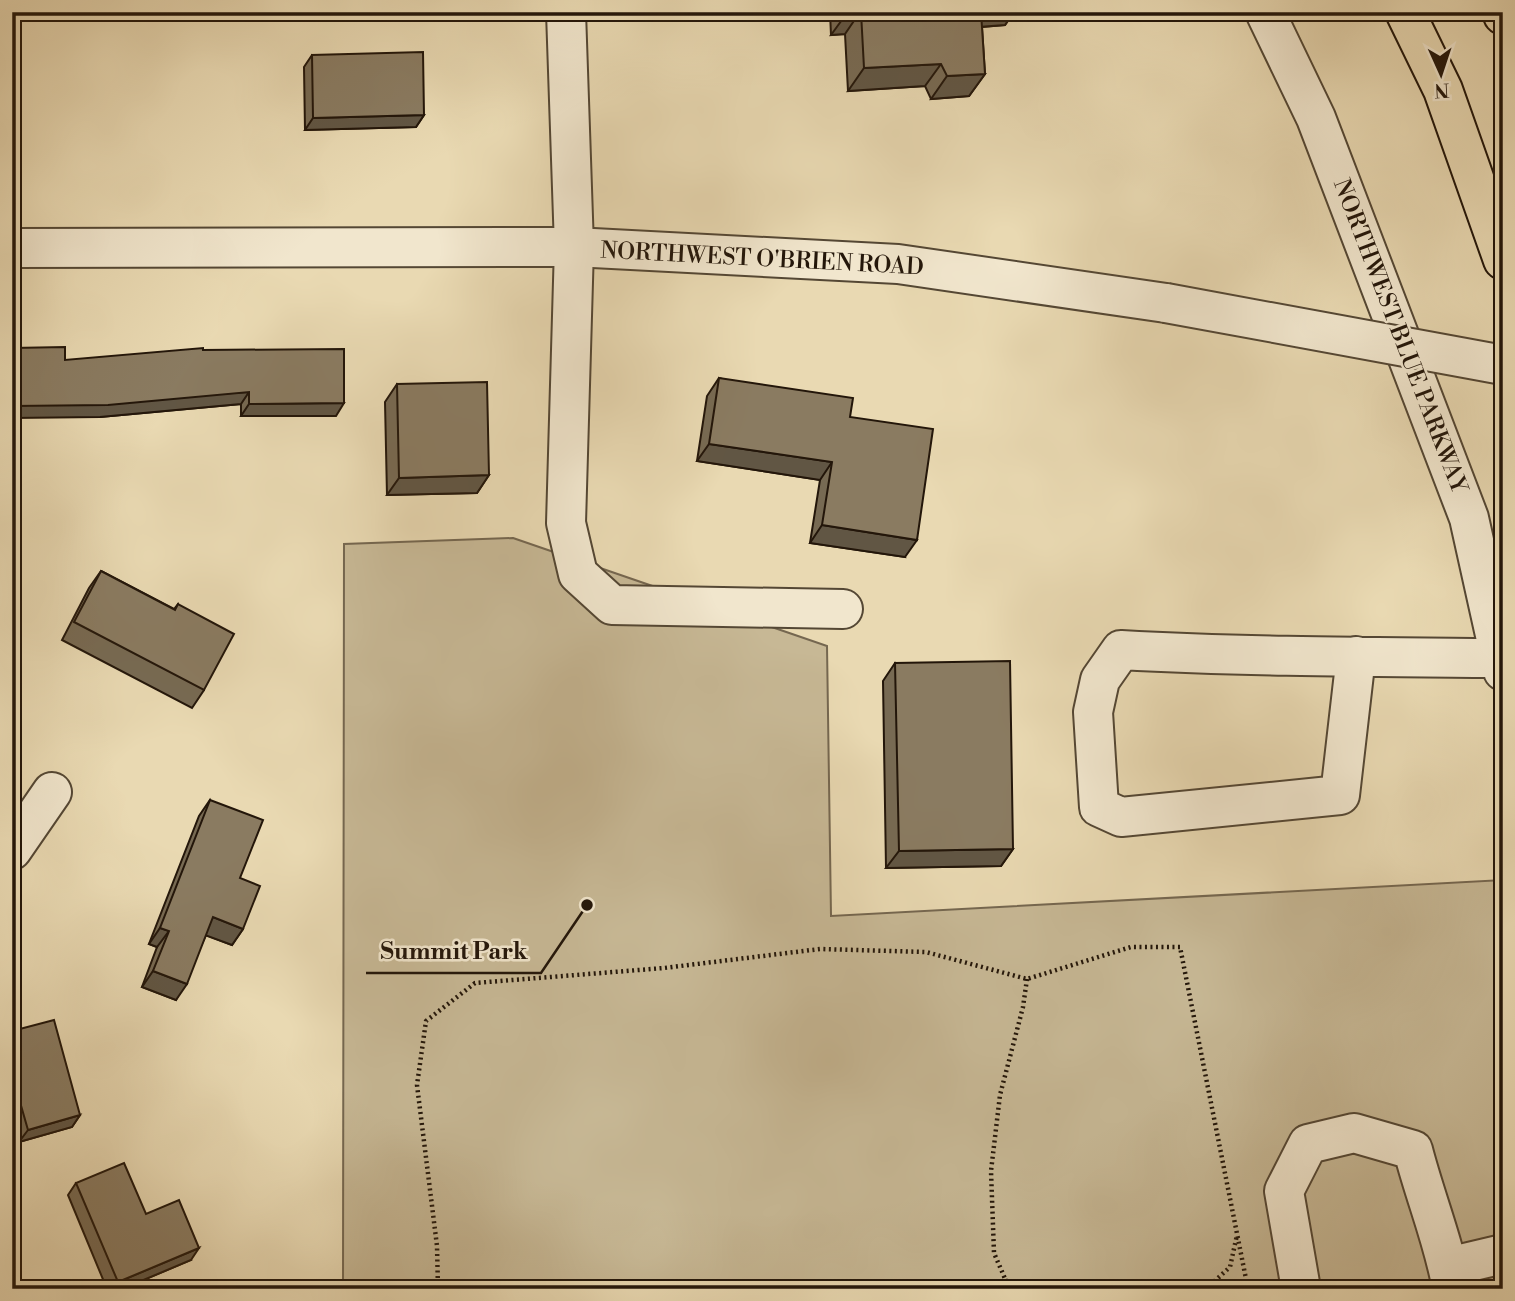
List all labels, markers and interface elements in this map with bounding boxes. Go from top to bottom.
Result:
north arrow [1406,38,1476,108]
text: N [1434,78,1450,102]
street label: NORTHWEST BLUE PARKWAY [1327,175,1474,499]
street label: NORTHWEST O'BRIEN ROAD [600,237,924,281]
callout: Summit Park [366,928,541,973]
text: Summit Park [380,937,529,967]

